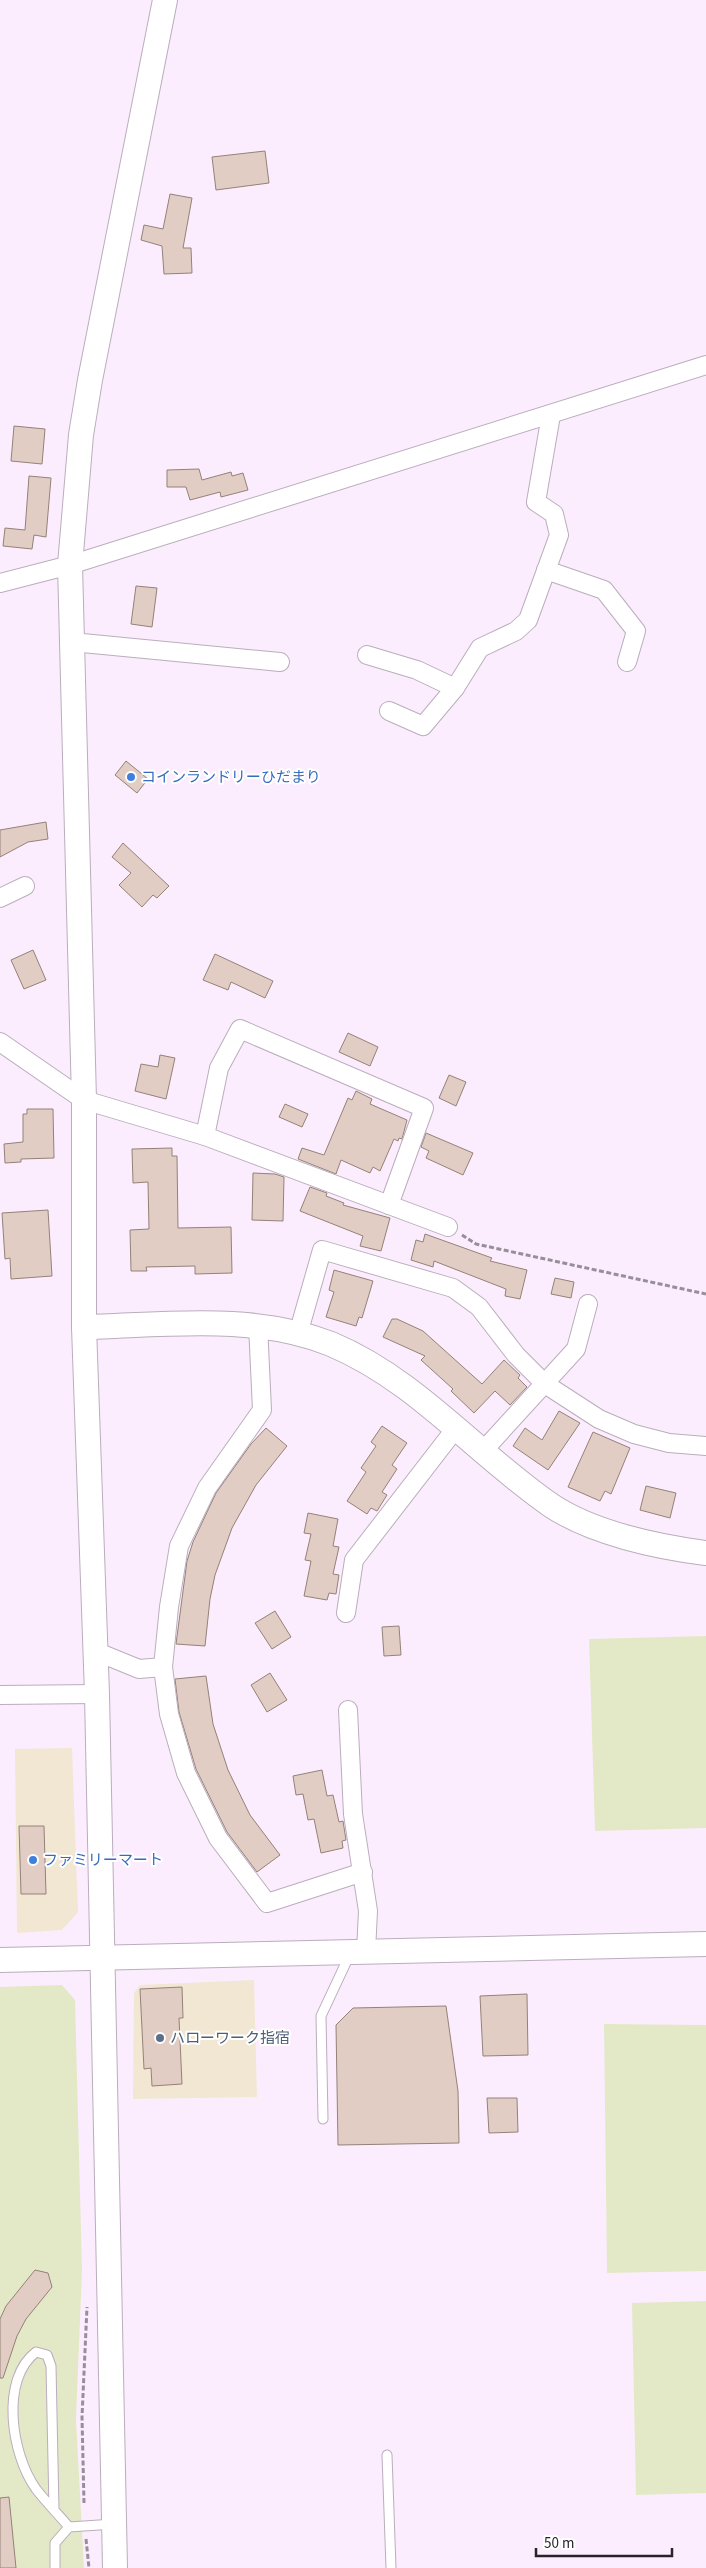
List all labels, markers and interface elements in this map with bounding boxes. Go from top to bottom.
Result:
place label: コインランドリーひだまり [141,767,321,788]
marker: コインランドリーひだまり [125,771,137,783]
place label: ファミリーマート [43,1850,163,1871]
marker: ファミリーマート [27,1854,39,1866]
place label: ハローワーク指宿 [170,2028,290,2049]
marker: ハローワーク指宿 [154,2032,166,2044]
scale bar [536,2526,672,2558]
text: 50 m [544,2533,574,2554]

